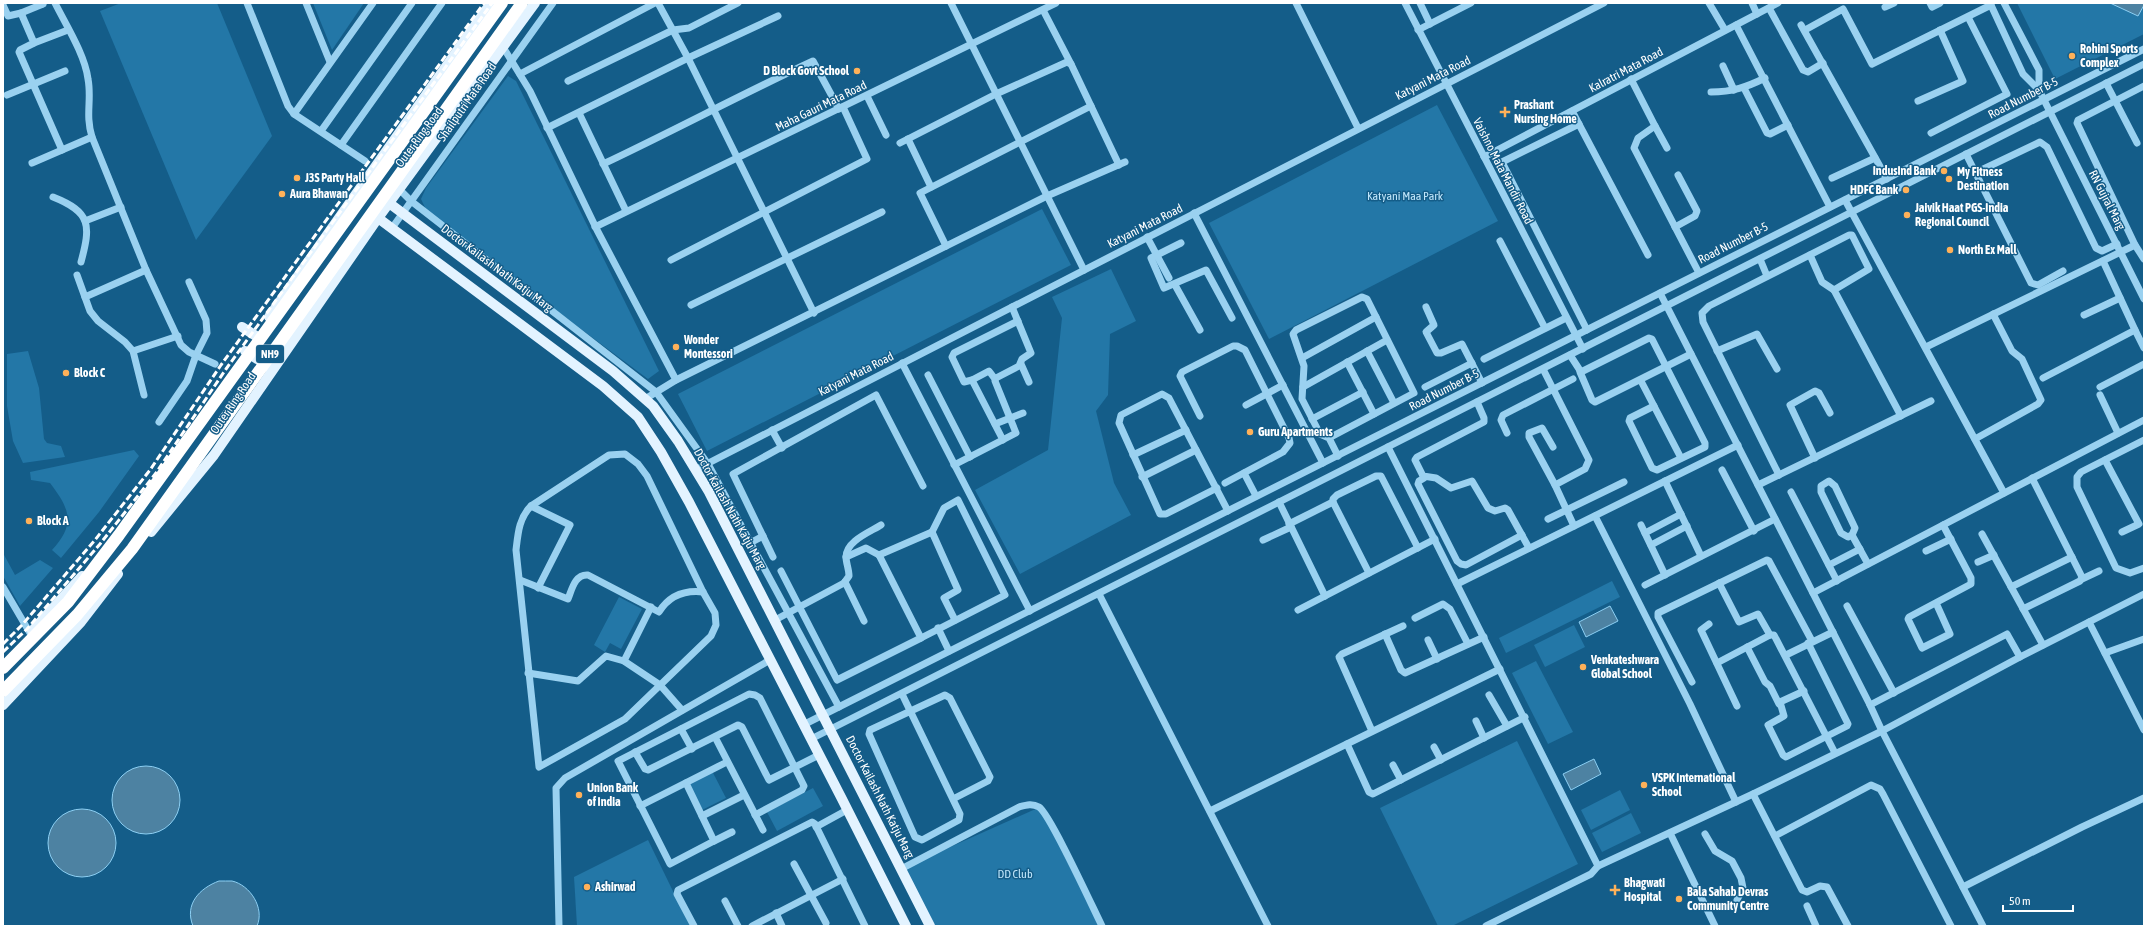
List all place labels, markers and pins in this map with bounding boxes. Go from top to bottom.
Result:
place label: Rohini Sports Complex [2080,42,2139,70]
marker: Rohini Sports Complex [2067,51,2077,61]
place label: D Block Govt School [763,64,850,78]
marker: D Block Govt School [852,66,862,76]
place label: Prashant Nursing Home [1514,98,1577,126]
marker: Prashant Nursing Home [1499,106,1511,118]
place label: IndusInd Bank [1873,164,1937,178]
place label: My Fitness Destination [1957,165,2009,193]
marker: IndusInd Bank [1939,166,1949,176]
place label: J3S Party Hall [304,171,366,185]
marker: J3S Party Hall [292,173,302,183]
marker: My Fitness Destination [1944,174,1954,184]
place label: HDFC Bank [1850,183,1899,197]
marker: HDFC Bank [1901,185,1911,195]
place label: Aura Bhawan [289,187,348,201]
marker: Aura Bhawan [277,189,287,199]
place label: Jaivik Haat PGS-India Regional Council [1914,201,2009,229]
marker: Jaivik Haat PGS-India Regional Council [1902,210,1912,220]
place label: North Ex Mall [1958,243,2017,257]
marker: North Ex Mall [1945,245,1955,255]
place label: Wonder Montessori [683,333,733,361]
marker: Wonder Montessori [671,342,681,352]
place label: Block C [74,366,106,380]
marker: Block C [61,368,71,378]
place label: Guru Apartments [1258,425,1334,439]
marker: Guru Apartments [1245,427,1255,437]
place label: Block A [37,514,69,528]
marker: Block A [24,516,34,526]
place label: Venkateshwara Global School [1590,653,1659,681]
marker: Venkateshwara Global School [1578,662,1588,672]
place label: VSPK International School [1651,771,1736,799]
marker: VSPK International School [1639,780,1649,790]
place label: Union Bank of India [587,781,639,809]
marker: Union Bank of India [574,790,584,800]
place label: Bhagwati Hospital [1624,876,1665,904]
place label: Ashirwad [594,880,636,894]
marker: Ashirwad [582,882,592,892]
marker: Bhagwati Hospital [1609,884,1621,896]
place label: Bala Sahab Devras Community Centre [1687,885,1769,913]
marker: Bala Sahab Devras Community Centre [1674,894,1684,904]

